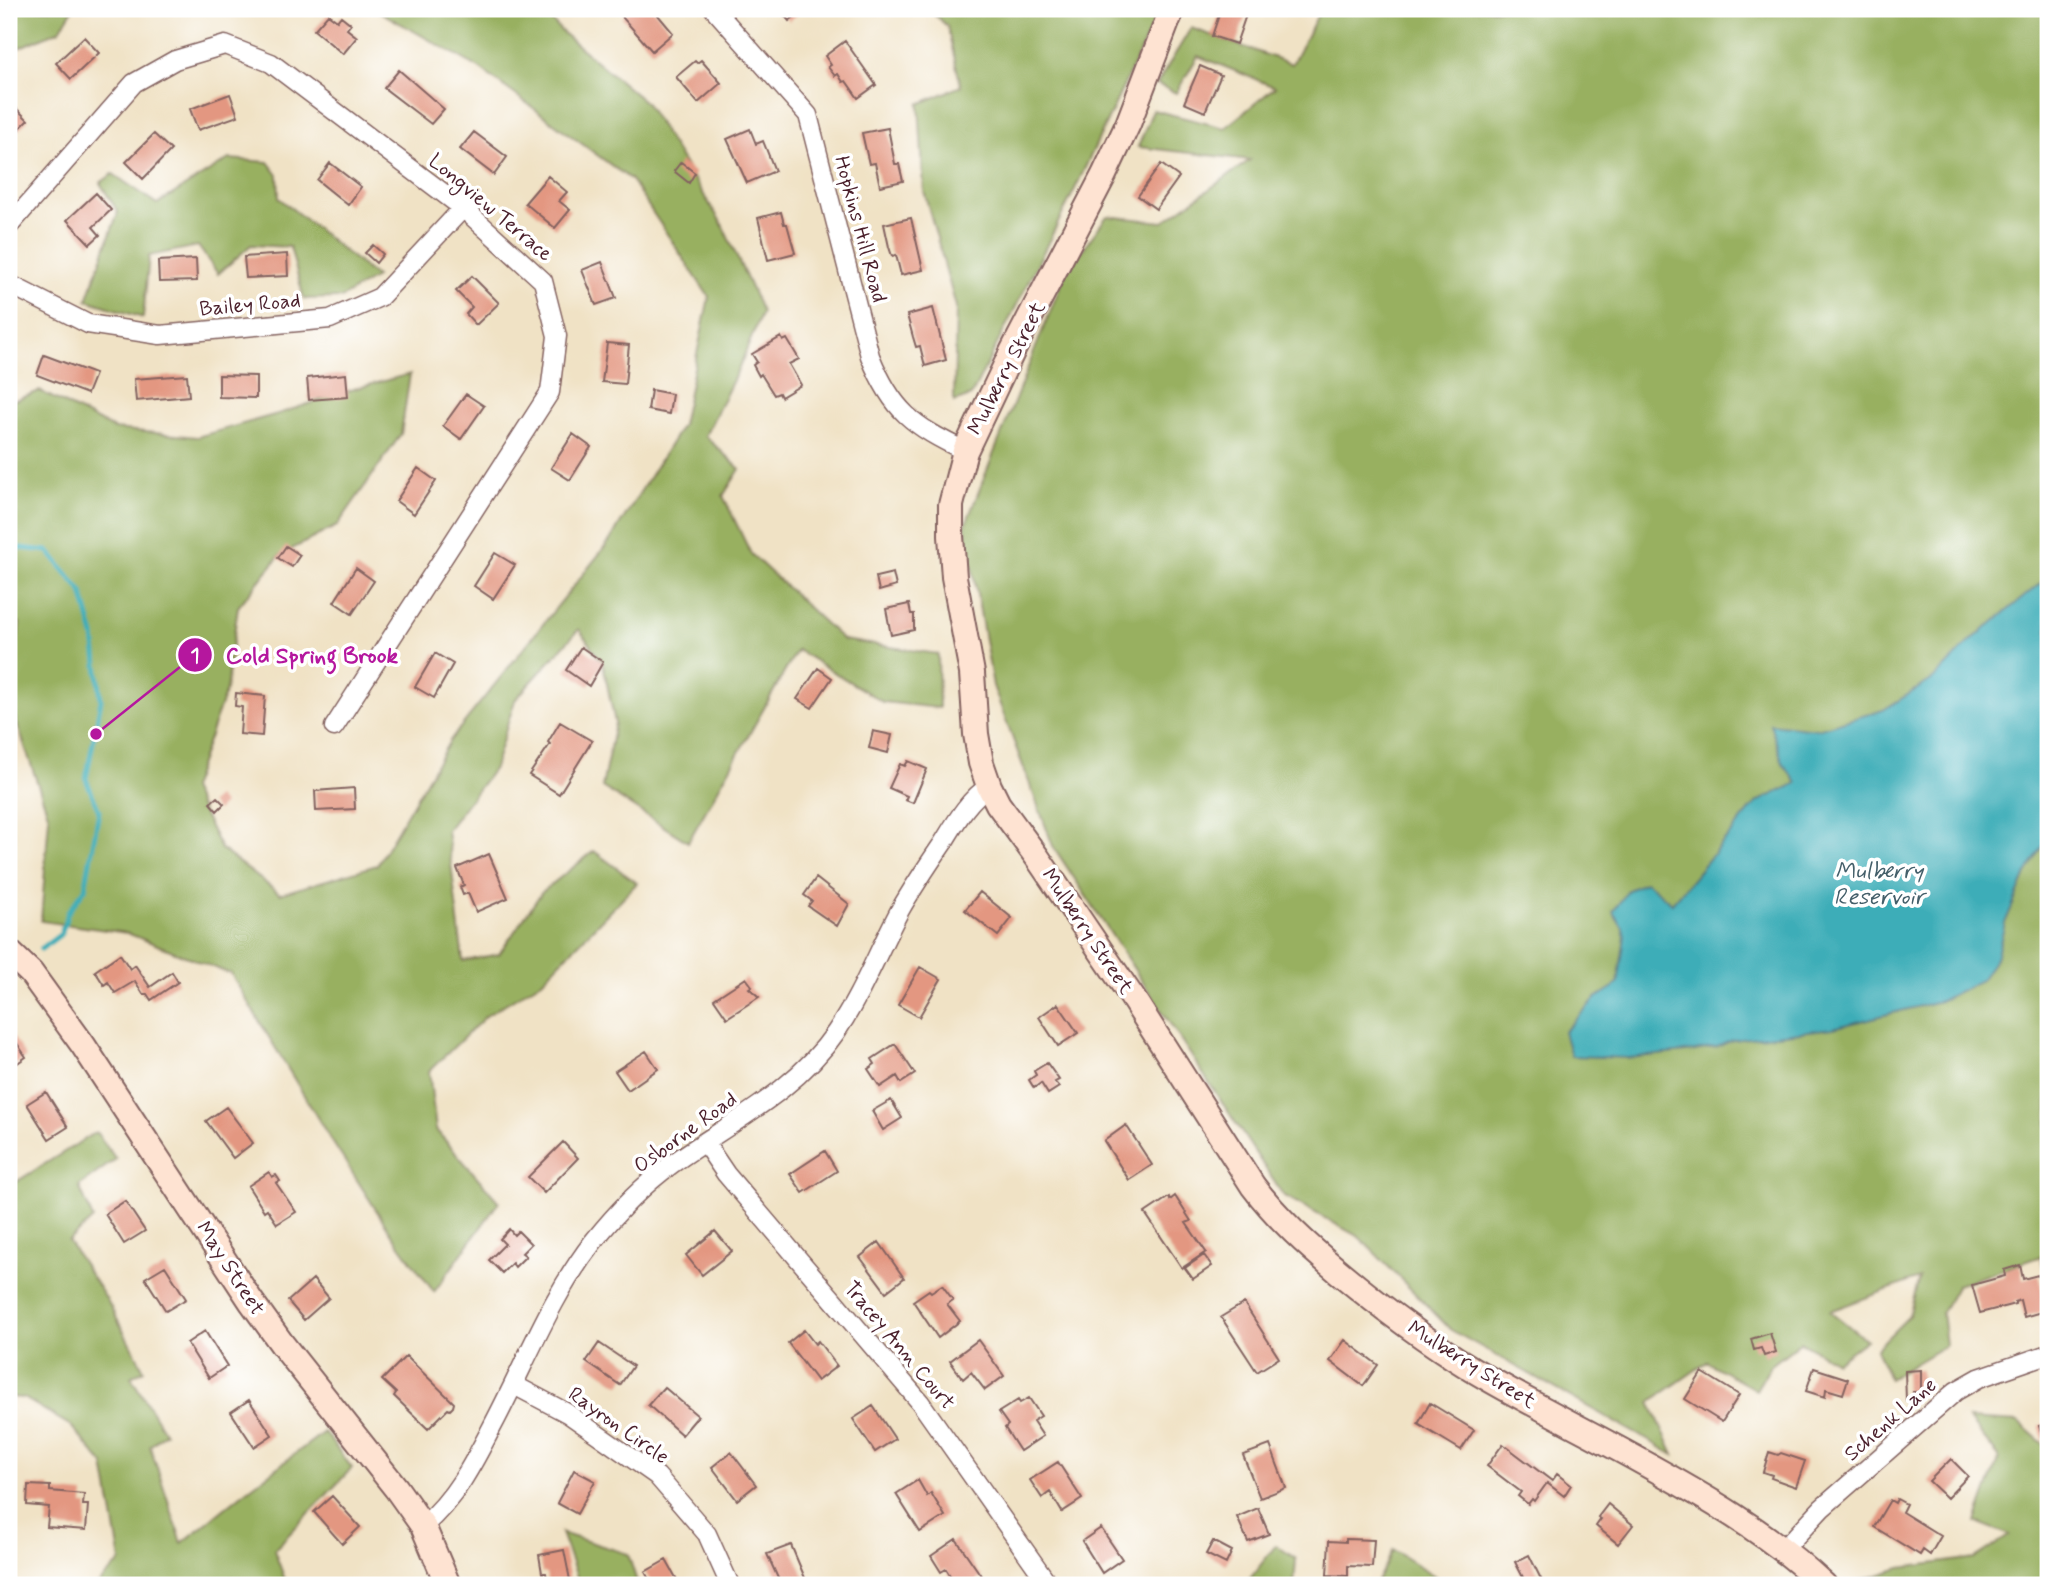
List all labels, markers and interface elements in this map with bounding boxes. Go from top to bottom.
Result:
street label: Longview Terrace [422,148,558,269]
street label: Hopkins Hill Road [827,153,893,306]
street label: Bailey Road [198,287,302,323]
street label: Mulberry Street [961,296,1053,440]
callout: Cold Spring Brook [177,633,412,677]
text: 1 [190,642,200,670]
text: Cold Spring Brook [226,642,399,675]
water label: Mulberry Reservoir [1834,857,1928,913]
street label: Mulberry Street [1035,863,1140,1001]
street label: Osborne Road [628,1086,743,1180]
street label: May Street [189,1216,271,1321]
street label: Tracey Ann Court [837,1276,961,1416]
street label: Mulberry Street [1402,1314,1541,1416]
street label: Schenk Lane [1838,1372,1943,1468]
street label: Rayron Circle [562,1381,675,1471]

